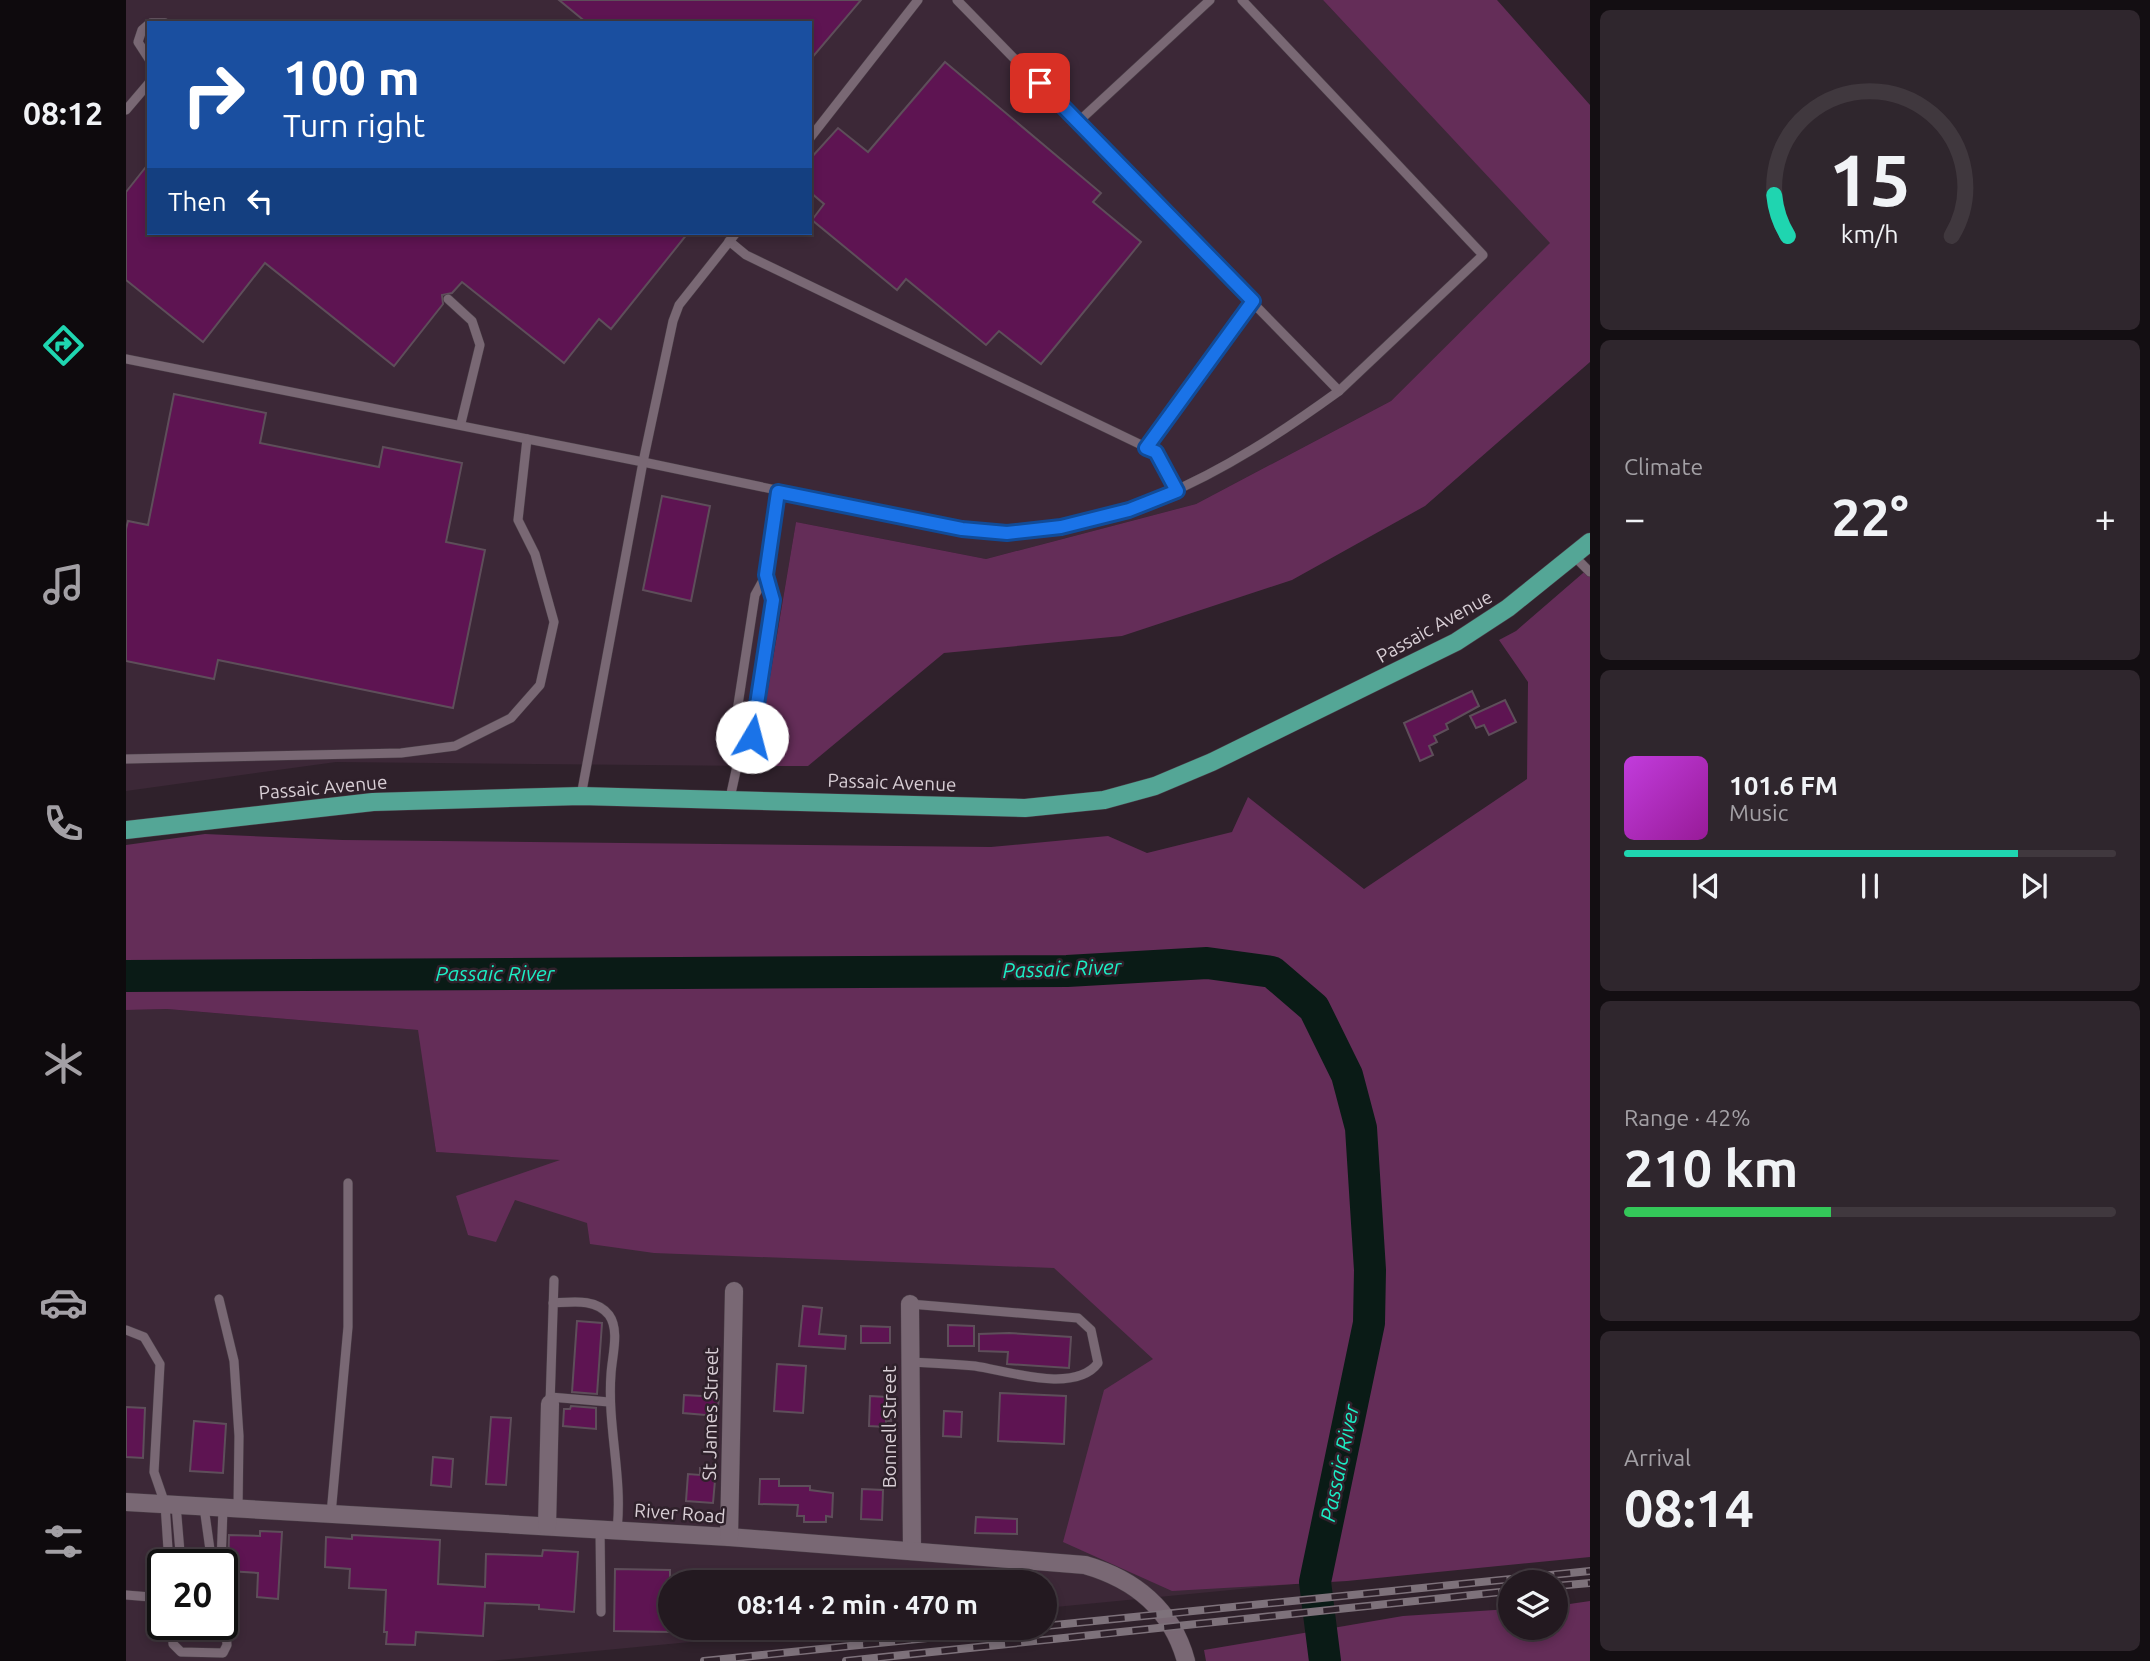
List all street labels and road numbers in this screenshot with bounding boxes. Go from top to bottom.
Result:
street label: Passaic Avenue [1372,585,1496,667]
street label: Passaic Avenue [827,769,957,795]
street label: Passaic Avenue [258,770,388,804]
street label: St James Street [698,1347,722,1481]
street label: Bonnell Street [878,1365,900,1488]
street label: River Road [634,1499,726,1527]

